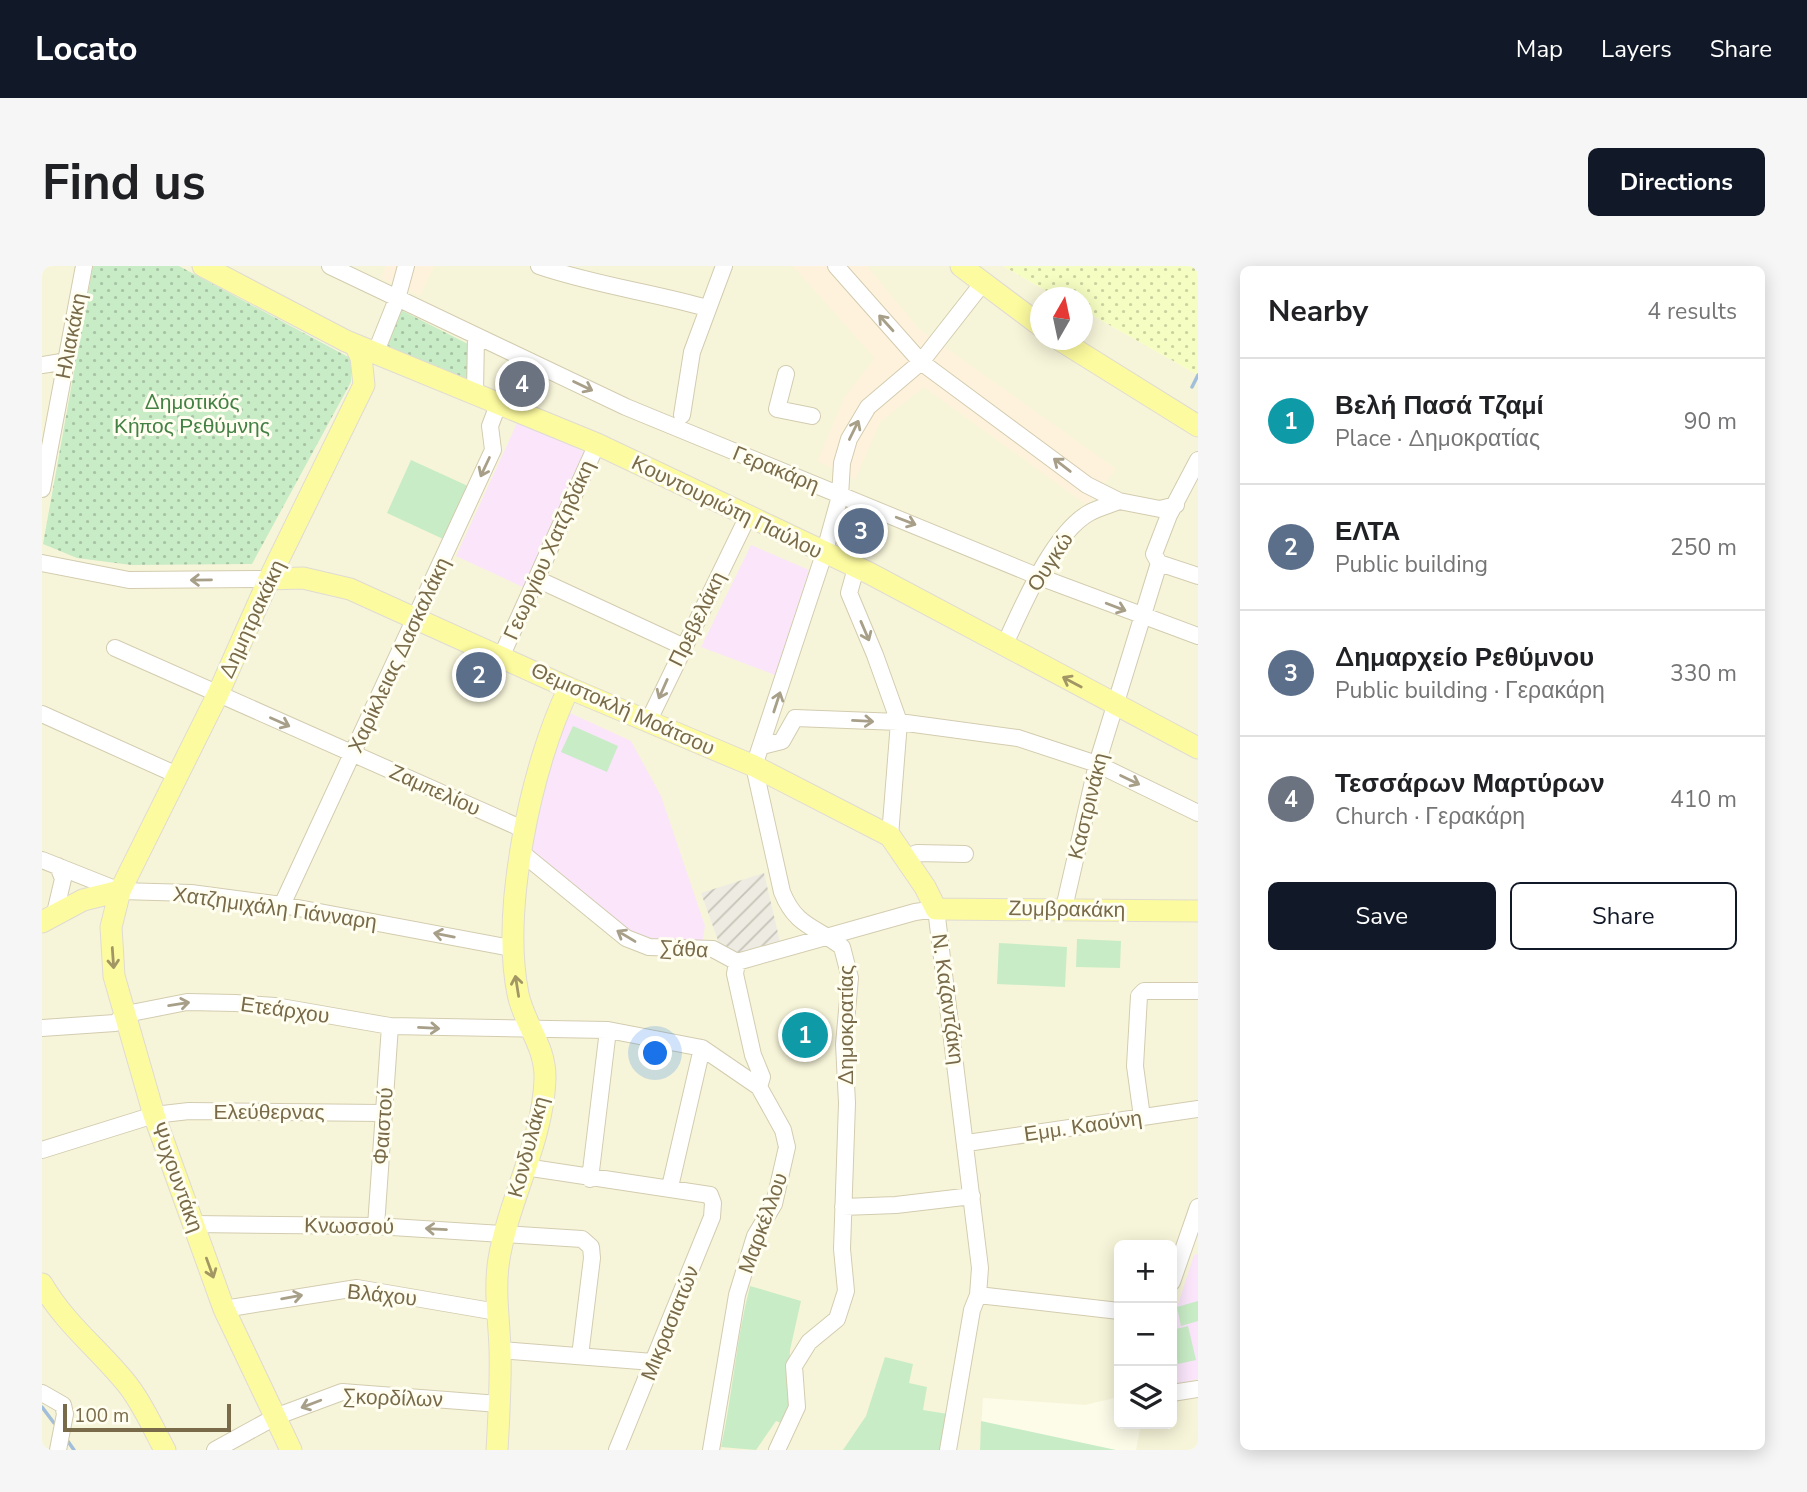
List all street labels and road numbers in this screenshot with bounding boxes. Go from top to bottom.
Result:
street label: Ηλιακάκη [49,291,93,381]
street label: Γερακάρη [729,439,823,499]
street label: Κουντουριώτη Παύλου [627,449,827,565]
street label: Γεωργίου Χατζηδάκη [497,456,601,644]
street label: Ουγκώ [1021,527,1079,597]
street label: Χαρίκλειας Δασκαλάκη [341,553,457,757]
street label: Δημητρακάκη [212,555,292,683]
street label: Πρεβελάκη [662,567,732,671]
street label: Θεμιστοκλή Μοάτσου [527,656,719,762]
street label: Καστρινάκη [1061,750,1115,862]
street label: Ζαμπελίου [385,758,485,822]
street label: Χατζημιχάλη Γιάνναρη [171,880,379,936]
street label: Ζυμβρακάκη [1008,894,1126,924]
street label: Ν. Καζαντζάκη [925,932,971,1066]
street label: Σάθα [659,934,709,964]
street label: Δημοκρατίας [832,965,860,1085]
street label: Ετεάρχου [239,990,331,1030]
street label: Φαιστού [366,1086,400,1166]
street label: Κονδυλάκη [501,1093,555,1201]
street label: Ελεύθερνας [213,1098,325,1126]
street label: Εμμ. Καούνη [1022,1104,1144,1148]
street label: Ψυχουντάκη [144,1118,210,1236]
street label: Μαρκέλλου [732,1169,794,1277]
street label: Κνωσσού [304,1211,394,1241]
street label: Μικρασιατών [634,1261,706,1385]
street label: Βλάχου [346,1277,418,1313]
street label: Σκορδίλων [343,1382,443,1414]

